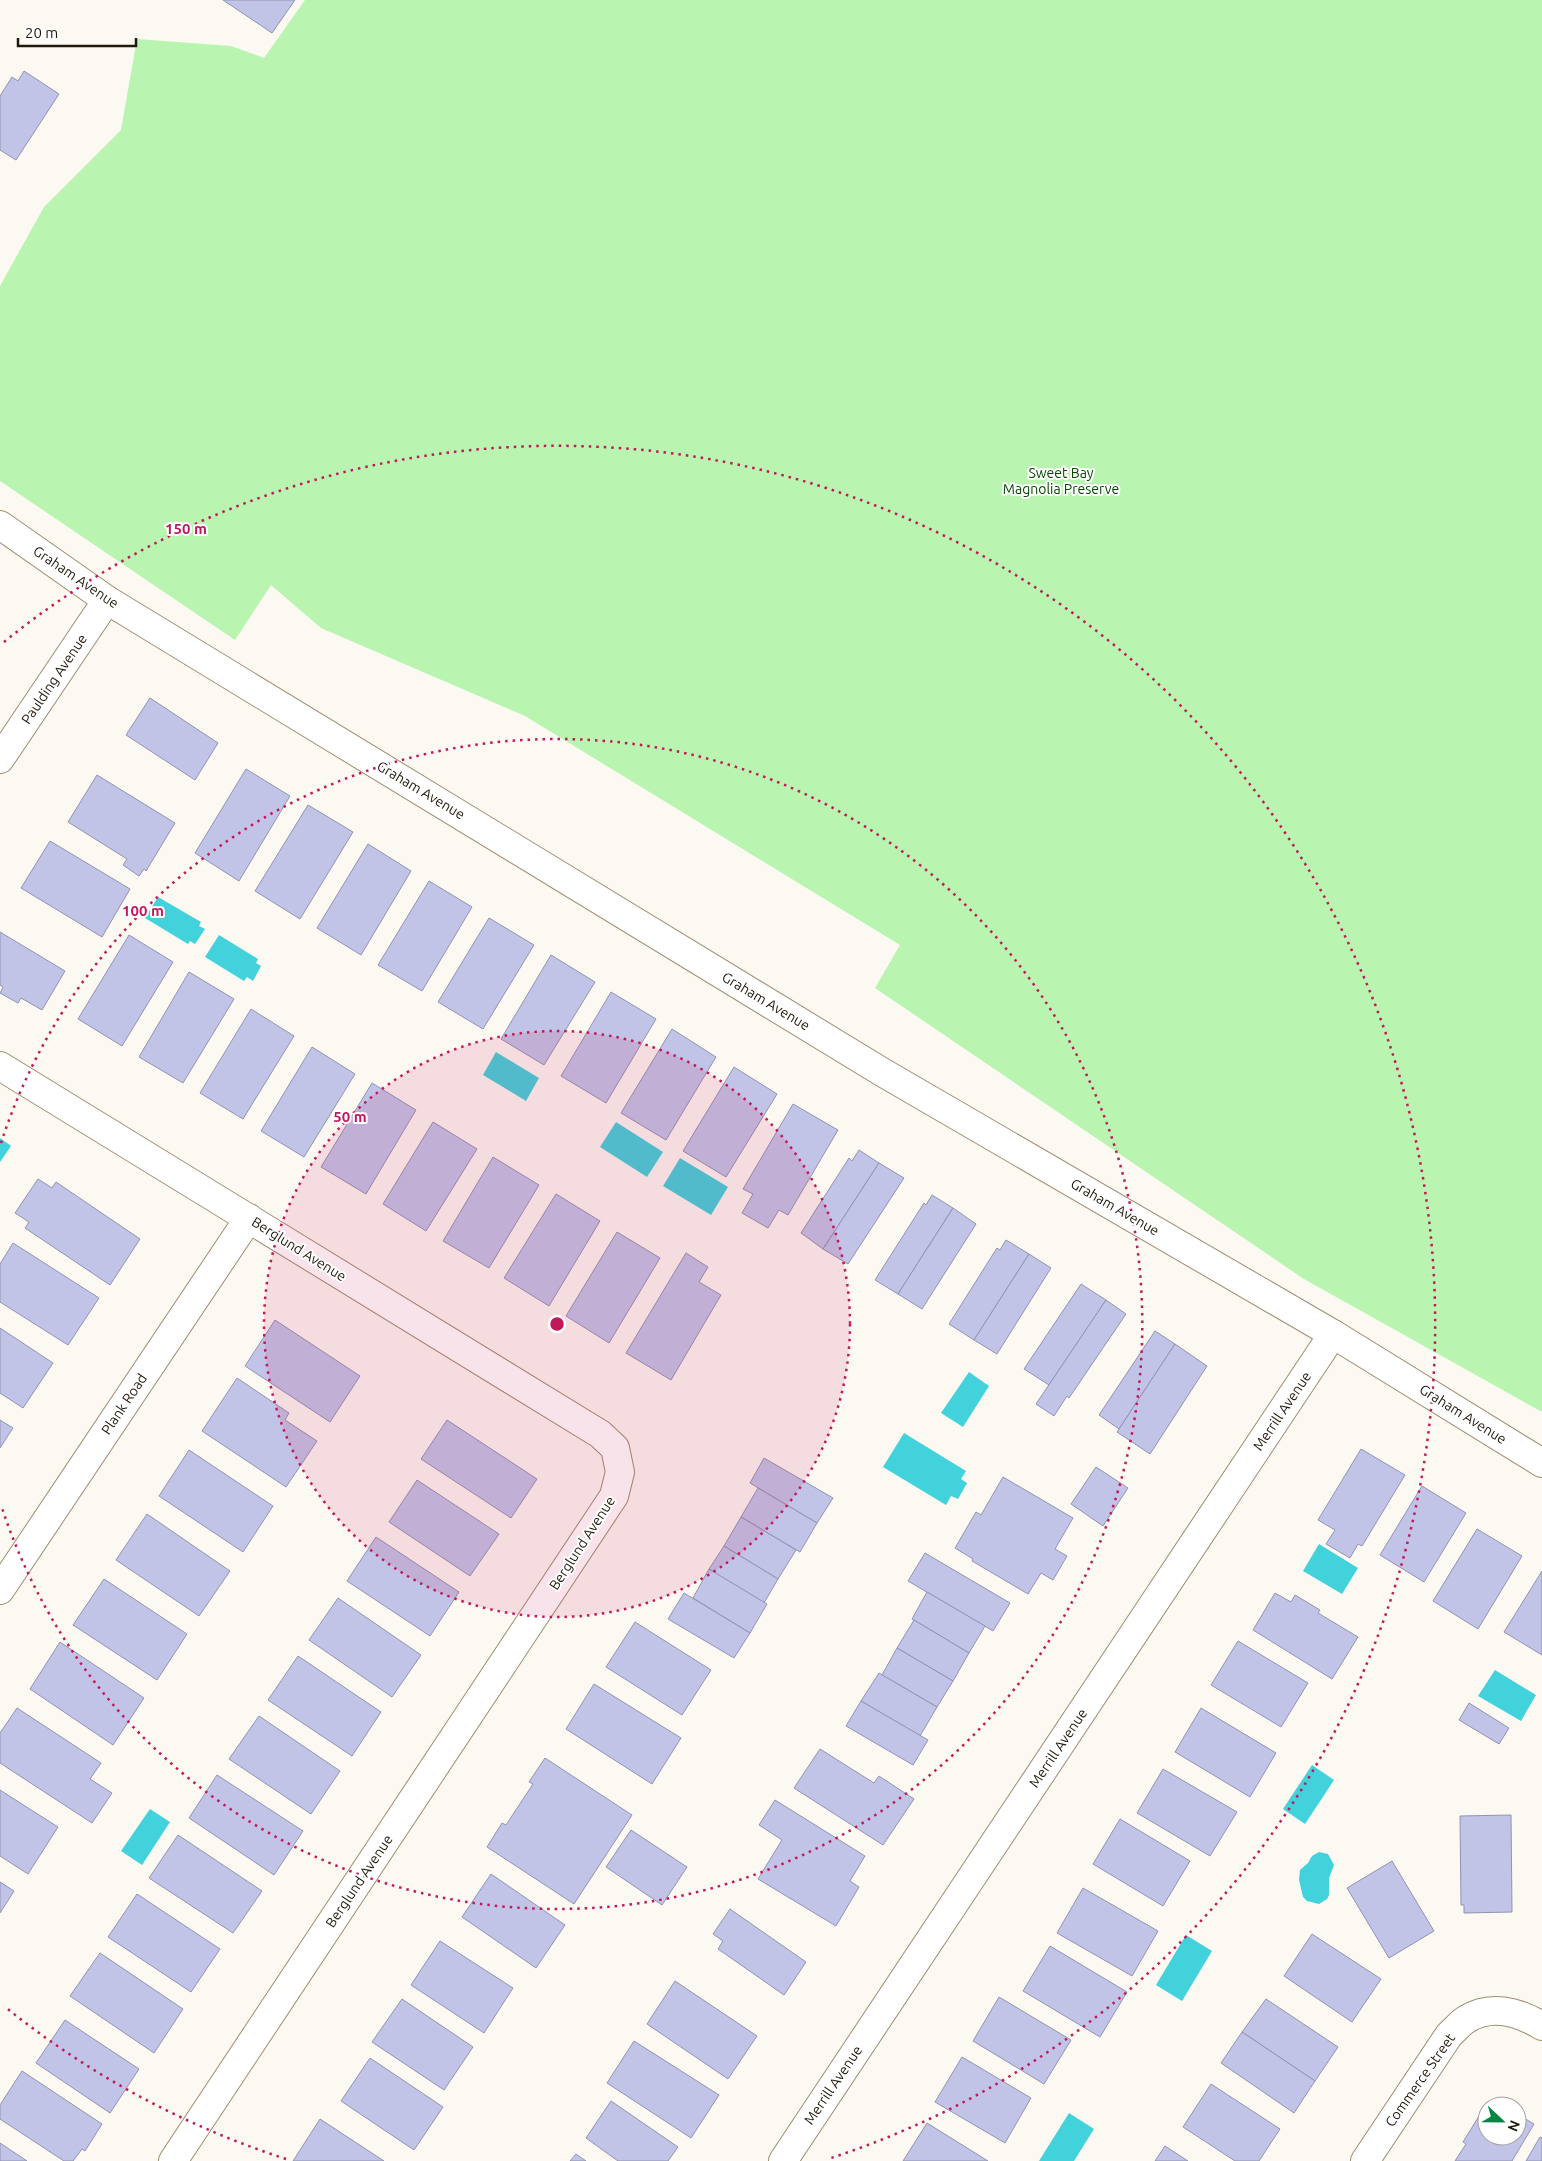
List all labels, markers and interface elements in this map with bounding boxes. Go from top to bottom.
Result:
scale bar [18,15,135,47]
text: 20 m [25,24,58,41]
park label: Sweet Bay Magnolia Preserve [1003,465,1119,497]
text: 150 m [165,520,207,537]
street label: Graham Avenue [30,543,122,611]
street label: Paulding Avenue [18,631,90,727]
street label: Graham Avenue [374,758,468,822]
text: 100 m [122,902,164,919]
street label: Graham Avenue [719,969,813,1033]
text: 50 m [333,1108,367,1125]
street label: Graham Avenue [1068,1175,1162,1239]
street label: Berglund Avenue [249,1214,349,1284]
centre of rings [548,1315,566,1333]
street label: Merrill Avenue [1250,1369,1314,1453]
street label: Plank Road [98,1371,150,1437]
street label: Graham Avenue [1417,1381,1509,1447]
street label: Berglund Avenue [546,1493,618,1593]
street label: Merrill Avenue [1026,1706,1090,1790]
street label: Berglund Avenue [322,1832,396,1930]
street label: Commerce Street [1382,2030,1459,2130]
street label: Merrill Avenue [801,2043,865,2127]
north arrow [1477,2096,1527,2146]
text: N [1505,2118,1523,2134]

